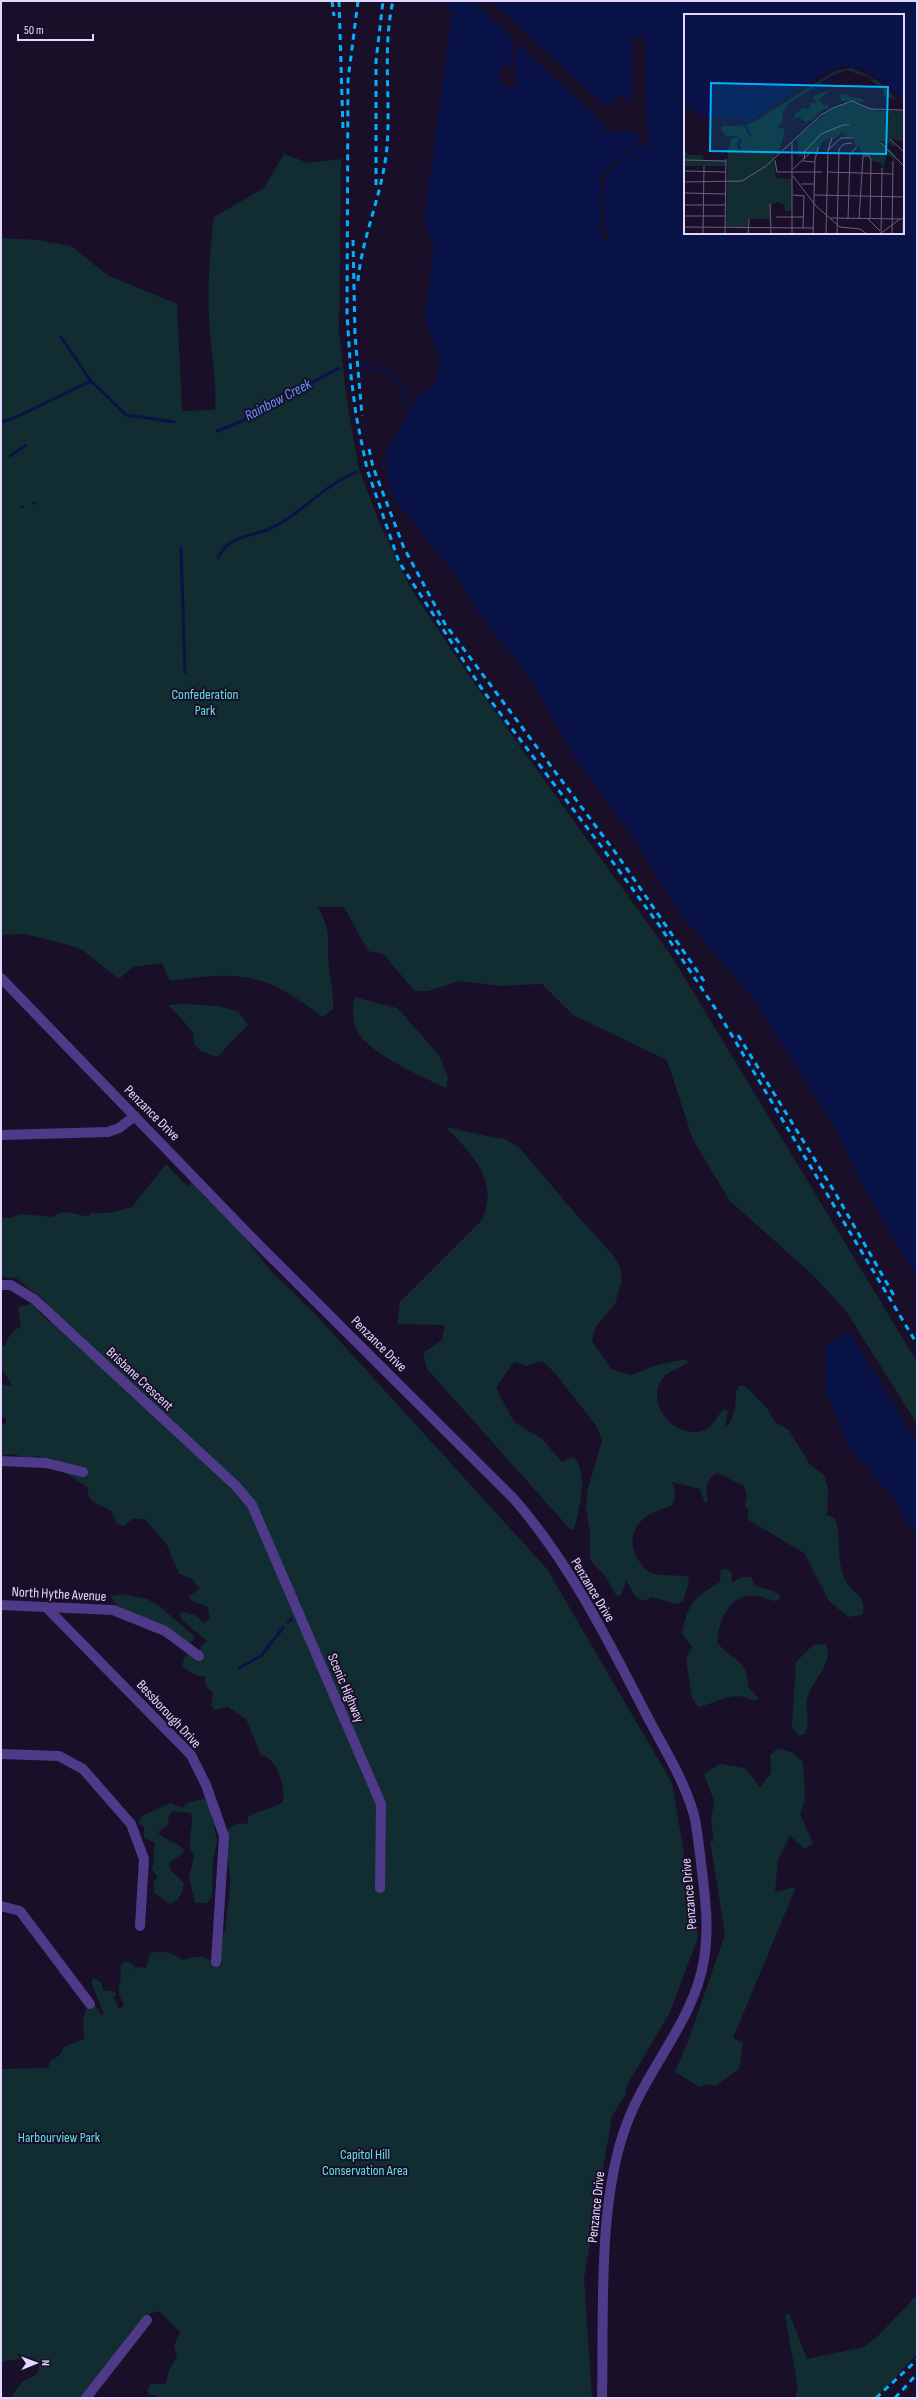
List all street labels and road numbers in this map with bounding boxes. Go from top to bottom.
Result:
street label: Penzance Drive [121,1082,183,1144]
street label: Penzance Drive [348,1313,410,1375]
street label: Brisbane Crescent [103,1344,177,1414]
street label: Penzance Drive [567,1555,619,1625]
street label: North Hythe Avenue [11,1583,107,1605]
street label: Scenic Highway [324,1651,368,1726]
street label: Bessborough Drive [133,1676,205,1752]
street label: Penzance Drive [677,1858,701,1930]
street label: Penzance Drive [584,2170,608,2244]

